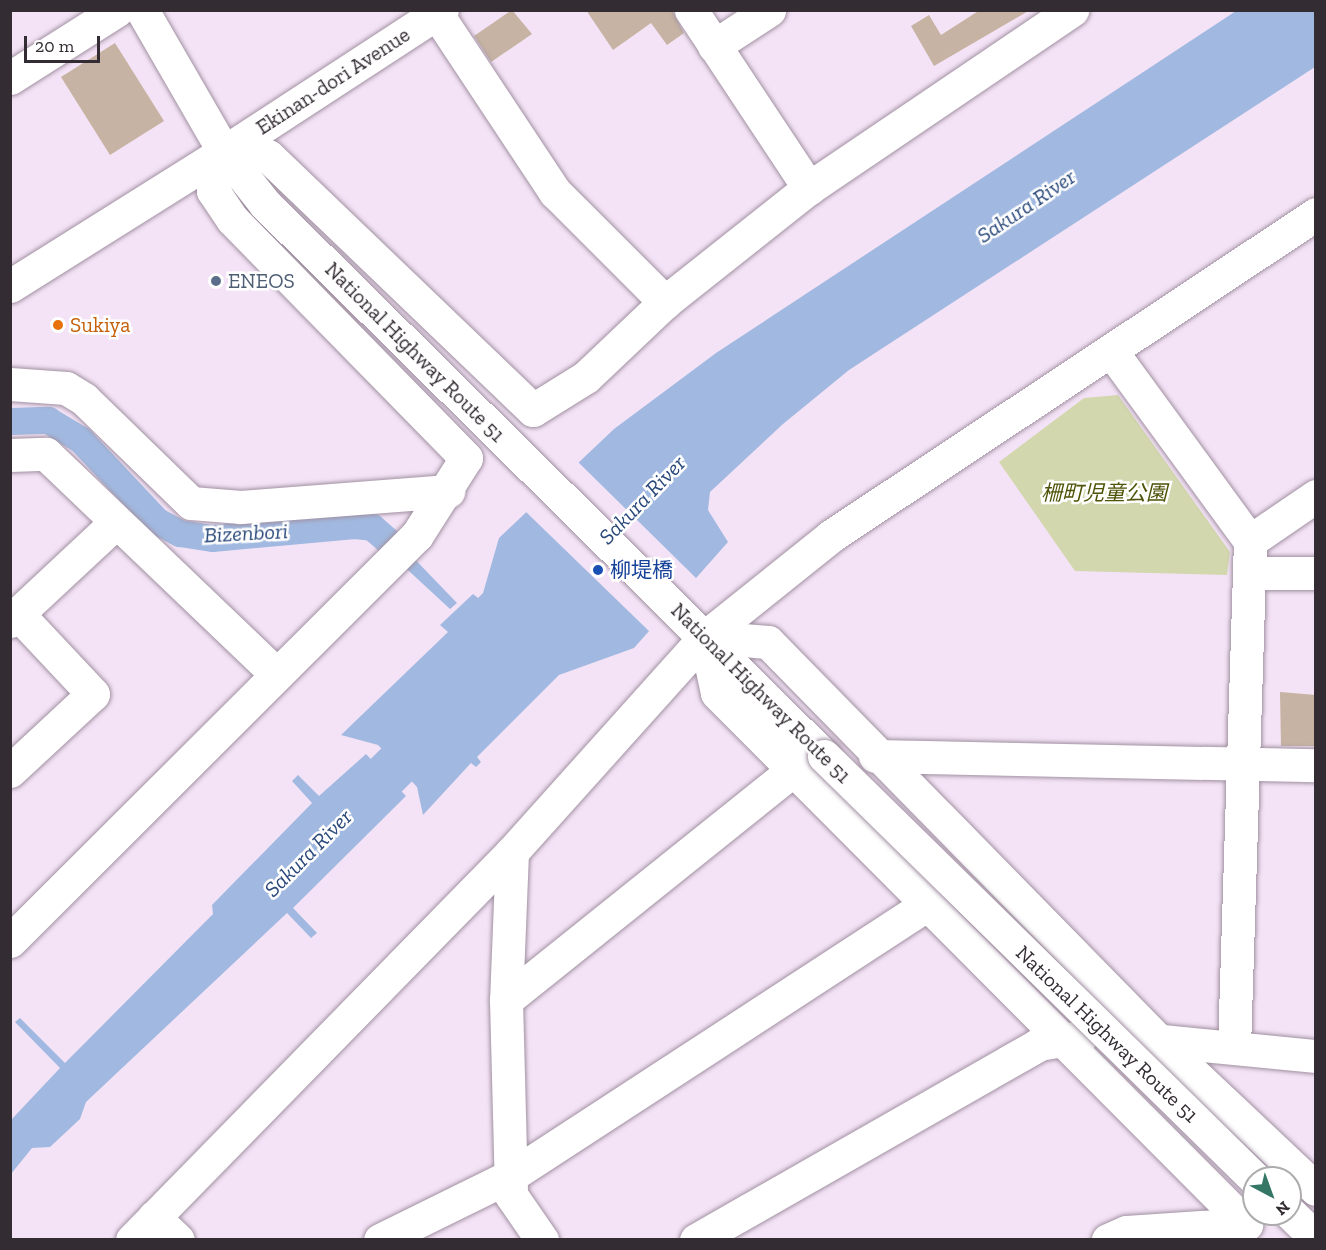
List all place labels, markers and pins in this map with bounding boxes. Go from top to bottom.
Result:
place label: ENEOS [228,268,295,294]
marker: ENEOS [209,274,223,288]
place label: Sukiya [70,312,130,338]
marker: Sukiya [51,318,65,332]
place label: 柳堤橋 [610,557,673,583]
marker: 柳堤橋 [591,563,605,577]

